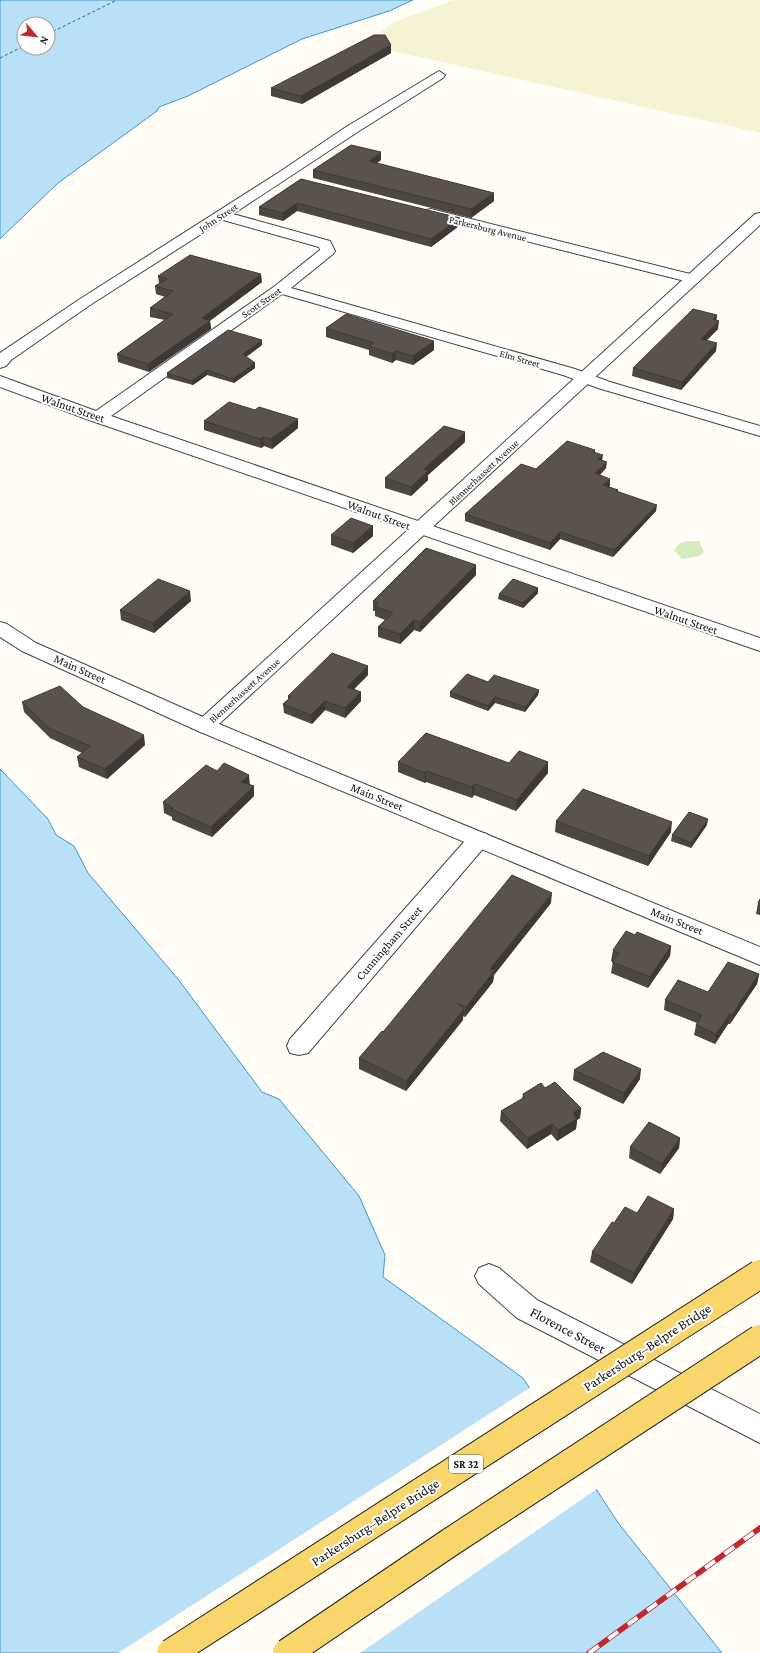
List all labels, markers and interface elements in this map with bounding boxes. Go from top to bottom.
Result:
north arrow [16,16,56,56]
text: N [38,35,52,47]
street label: John Street [196,200,240,235]
street label: Parkersburg Avenue [448,214,528,244]
street label: Scott Street [239,284,284,320]
street label: Elm Street [498,347,542,370]
street label: Walnut Street [39,391,108,426]
street label: Blennerhassett Avenue [446,437,521,508]
street label: Walnut Street [345,497,414,533]
street label: Walnut Street [652,603,721,638]
street label: Main Street [52,651,109,687]
street label: Blennerhassett Avenue [207,655,282,725]
street label: Main Street [349,780,406,814]
street label: Cunningham Street [353,902,426,983]
street label: Main Street [649,904,706,938]
street label: Parkersburg–Belpre Bridge [580,1300,714,1394]
street label: Florence Street [528,1303,609,1357]
road number: SR 32 [449,1455,483,1473]
street label: Parkersburg–Belpre Bridge [308,1475,442,1569]

